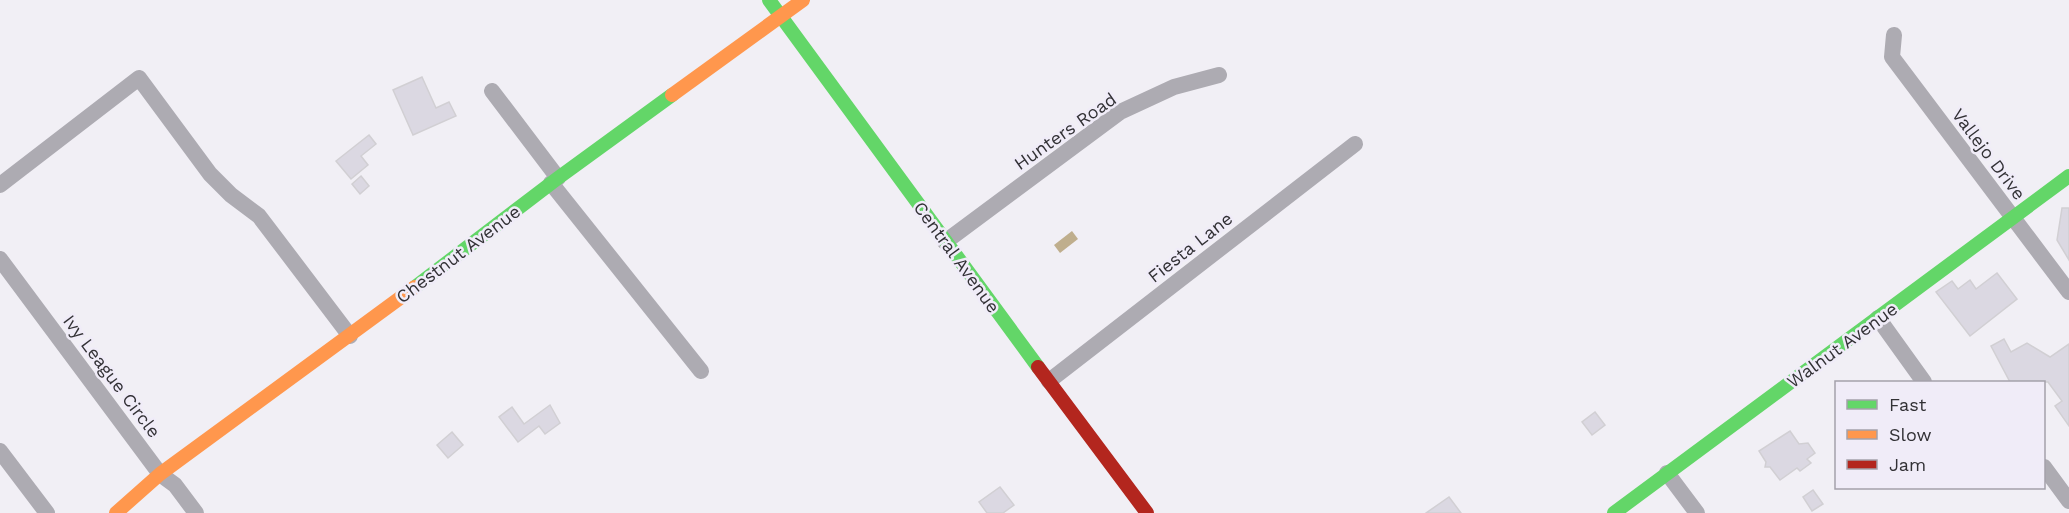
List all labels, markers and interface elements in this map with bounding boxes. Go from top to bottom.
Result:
street label: Hunters Road [1010,88,1120,174]
street label: Vallejo Drive [1948,104,2030,204]
street label: Central Avenue [910,197,1004,317]
street label: Chestnut Avenue [392,201,524,307]
street label: Fiesta Lane [1144,207,1236,287]
street label: Walnut Avenue [1783,298,1901,392]
street label: Ivy League Circle [59,311,165,441]
legend [1835,381,2045,489]
text: Fast [1889,394,1927,415]
text: Slow [1889,424,1932,445]
text: Jam [1889,454,1926,475]

